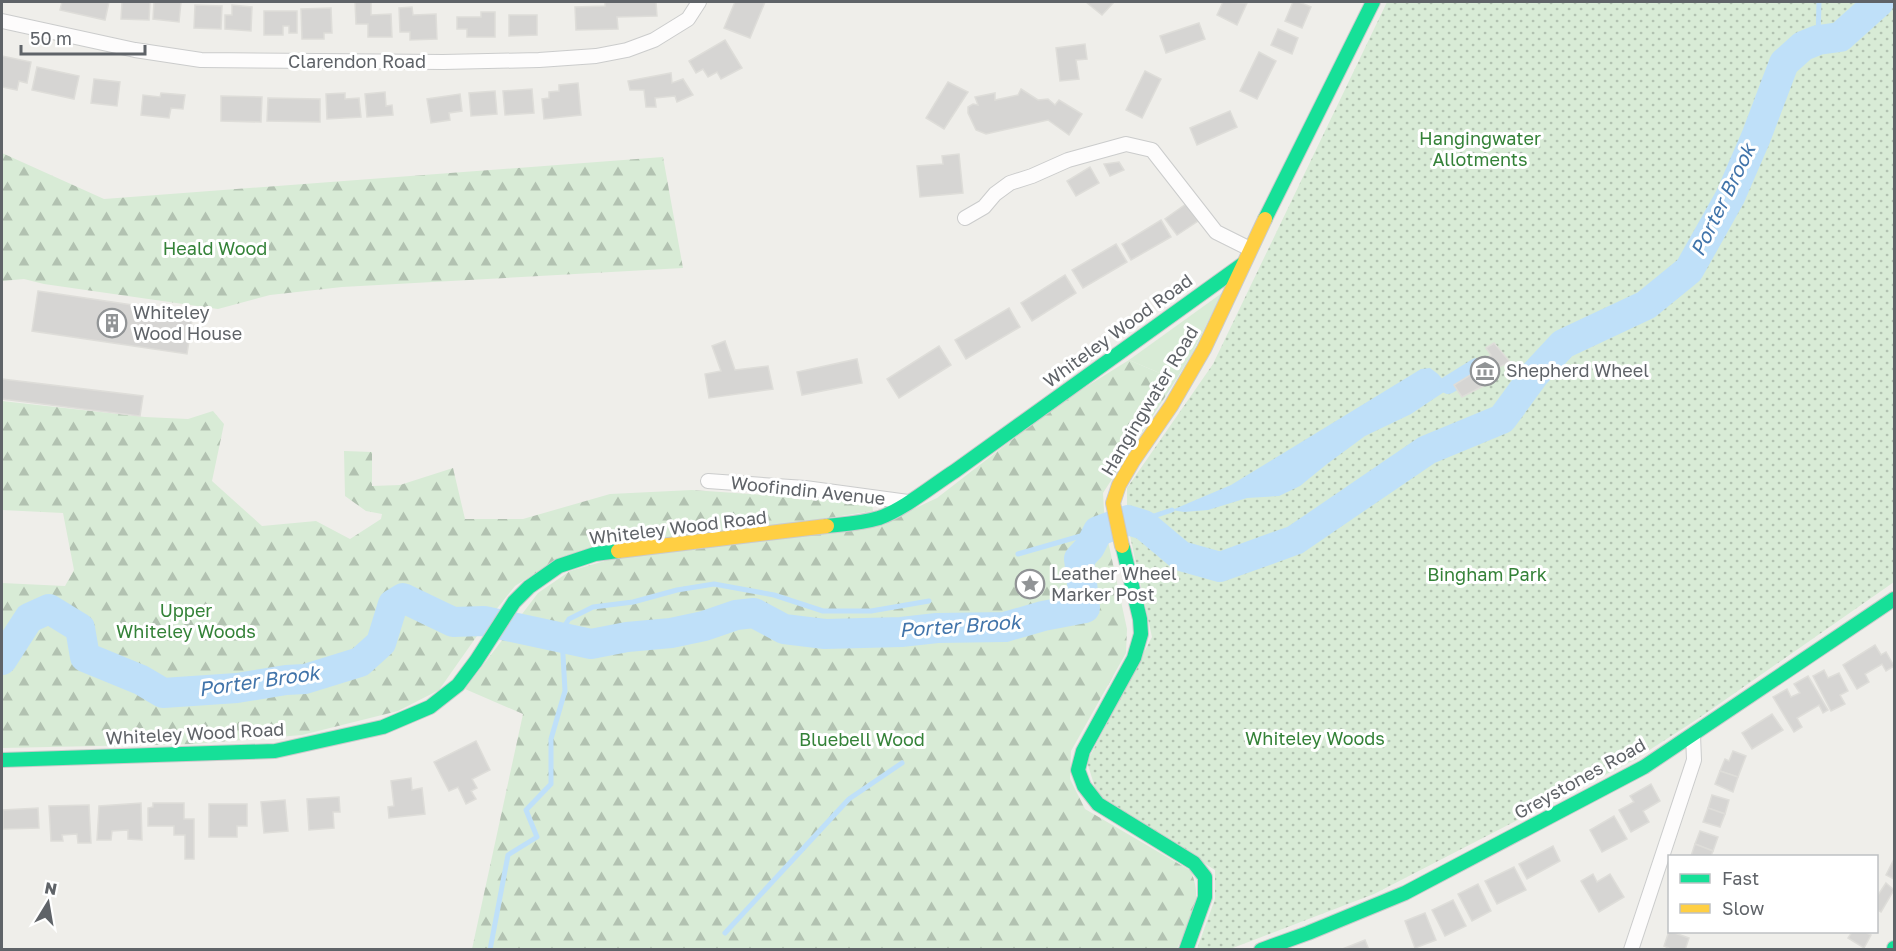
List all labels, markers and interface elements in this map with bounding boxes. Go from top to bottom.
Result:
scale bar [21,18,146,56]
text: 50 m [30,27,72,49]
street label: Clarendon Road [288,50,426,72]
park label: Hangingwater Allotments [1419,127,1541,170]
water label: Porter Brook [1685,137,1761,260]
park label: Heald Wood [163,237,267,259]
street label: Whiteley Wood Road [1039,269,1196,392]
place label: Whiteley Wood House [133,301,242,344]
building icon: Whiteley Wood House [96,307,128,339]
street label: Hangingwater Road [1096,322,1202,479]
museum icon: Shepherd Wheel [1469,355,1501,387]
place label: Shepherd Wheel [1506,359,1649,381]
street label: Woofindin Avenue [730,471,887,509]
street label: Whiteley Wood Road [588,505,768,549]
place label: Leather Wheel Marker Post [1051,562,1177,605]
park label: Bingham Park [1427,563,1547,585]
place icon: Leather Wheel Marker Post [1014,568,1046,600]
park label: Upper Whiteley Woods [116,599,256,642]
water label: Porter Brook [898,609,1024,641]
water label: Porter Brook [197,659,324,700]
street label: Whiteley Wood Road [105,717,285,749]
park label: Whiteley Woods [1245,727,1385,749]
park label: Bluebell Wood [799,728,925,750]
street label: Greystones Road [1510,733,1649,823]
legend [1668,855,1878,933]
text: Fast [1722,867,1759,889]
north arrow [18,873,78,933]
text: N [43,877,59,899]
text: Slow [1722,897,1765,919]

